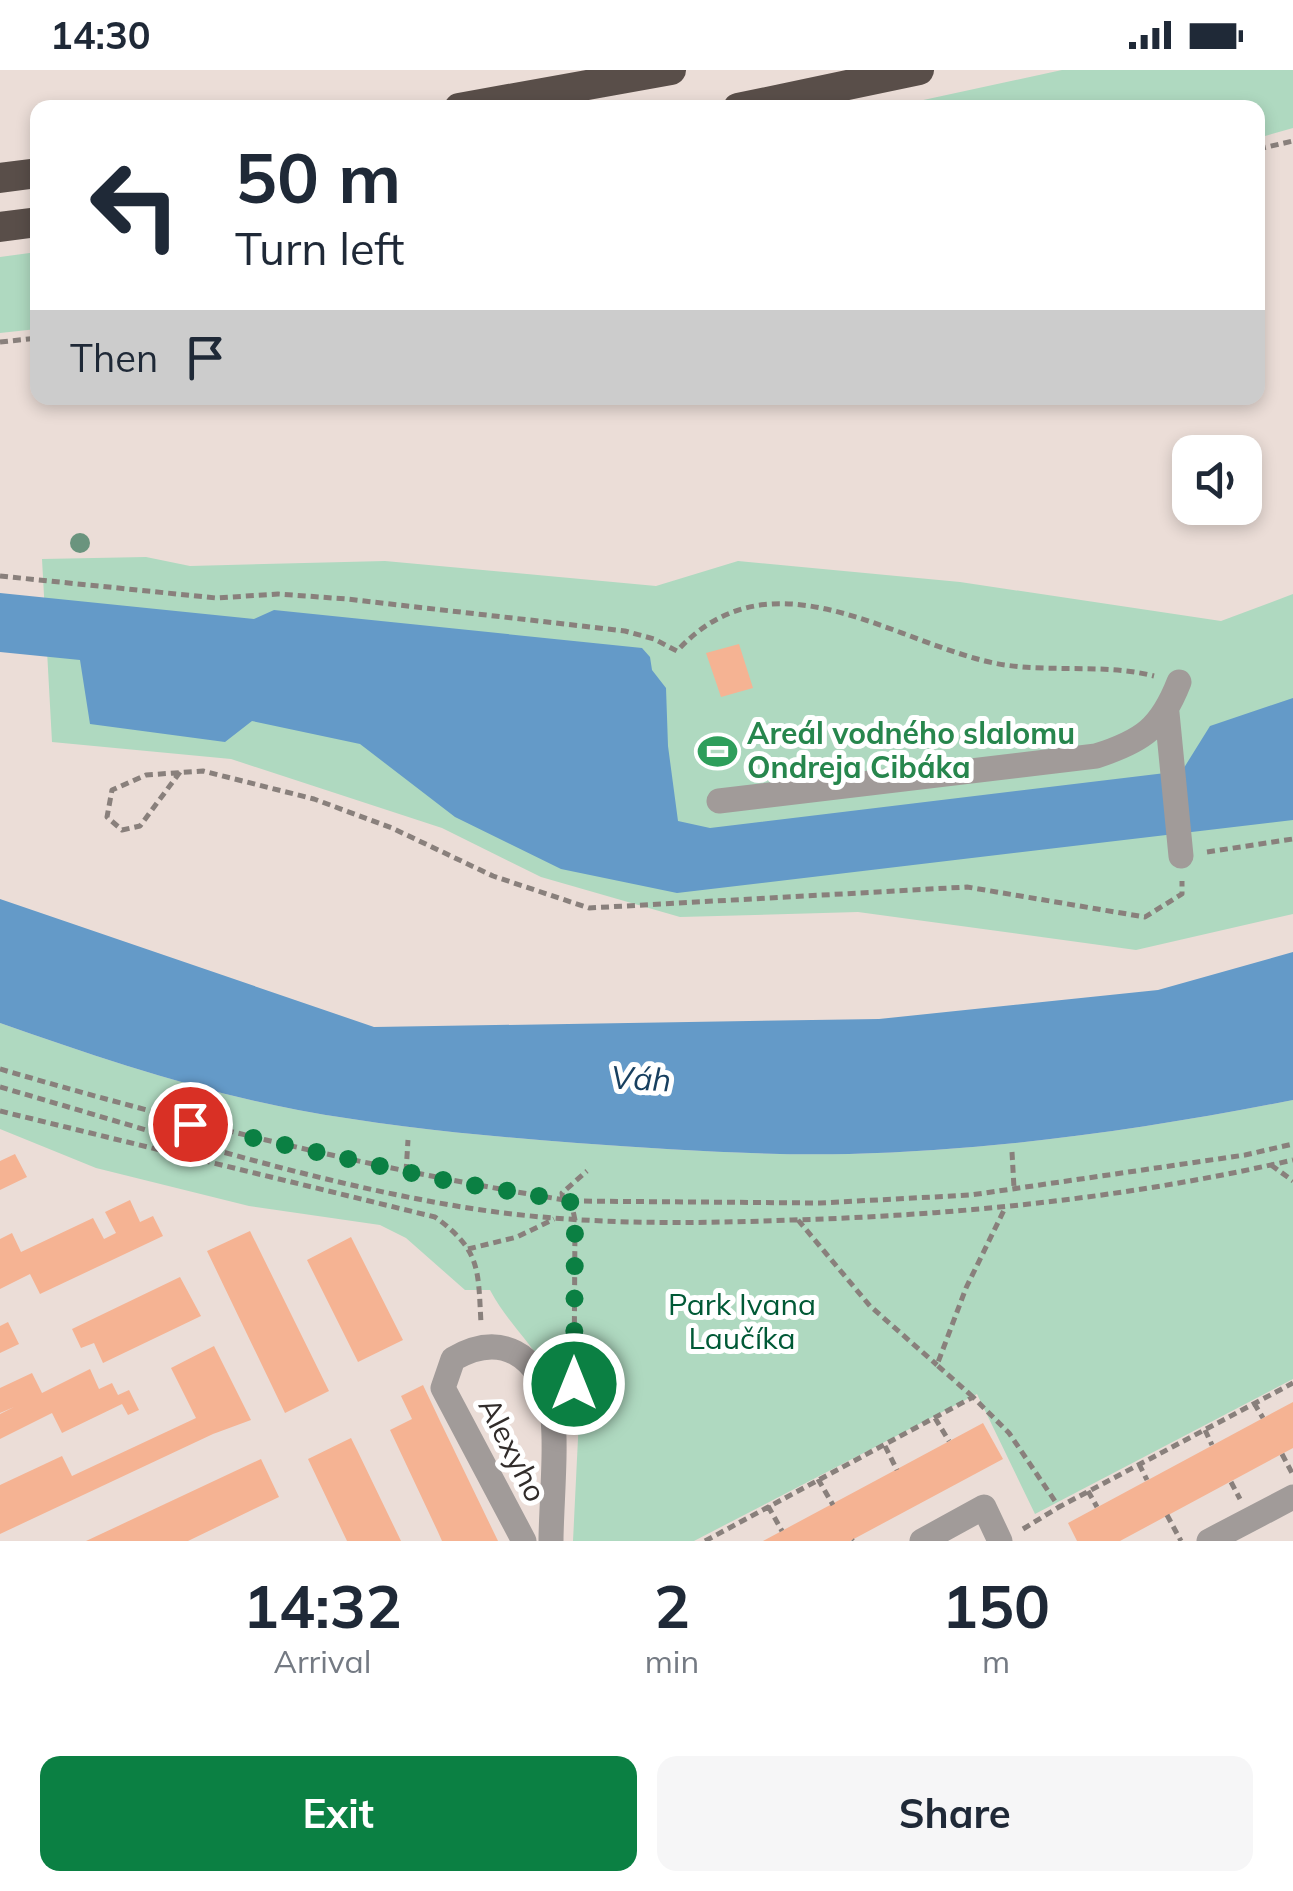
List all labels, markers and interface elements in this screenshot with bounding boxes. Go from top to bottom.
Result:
text: 14:30 [50,11,151,59]
text: 50 m [235,133,401,221]
icon: left [70,140,200,270]
text: Turn left [235,220,404,276]
icon: arrive [178,330,233,385]
text: Then [70,334,158,382]
map controls [1172,435,1262,525]
button: sound [1172,435,1262,525]
place label: Areál vodného slalomu Ondreja Cibáka [747,714,1075,786]
sports icon: Areál vodného slalomu Ondreja Cibáka [696,730,738,772]
water label: Váh [610,1056,672,1100]
pin [148,1082,233,1167]
icon: arrive [163,1097,218,1152]
park label: Park Ivana Laučíka [668,1285,816,1357]
position arrow [522,1332,626,1436]
street label: Alexyho [471,1391,555,1508]
text: 14:32 [243,1568,402,1643]
text: 2 [654,1568,690,1643]
text: 150 [942,1568,1050,1643]
text: Arrival [273,1641,371,1681]
text: min [645,1641,699,1681]
text: m [982,1641,1010,1681]
button: Exit [40,1756,637,1871]
button: Share [657,1756,1253,1871]

